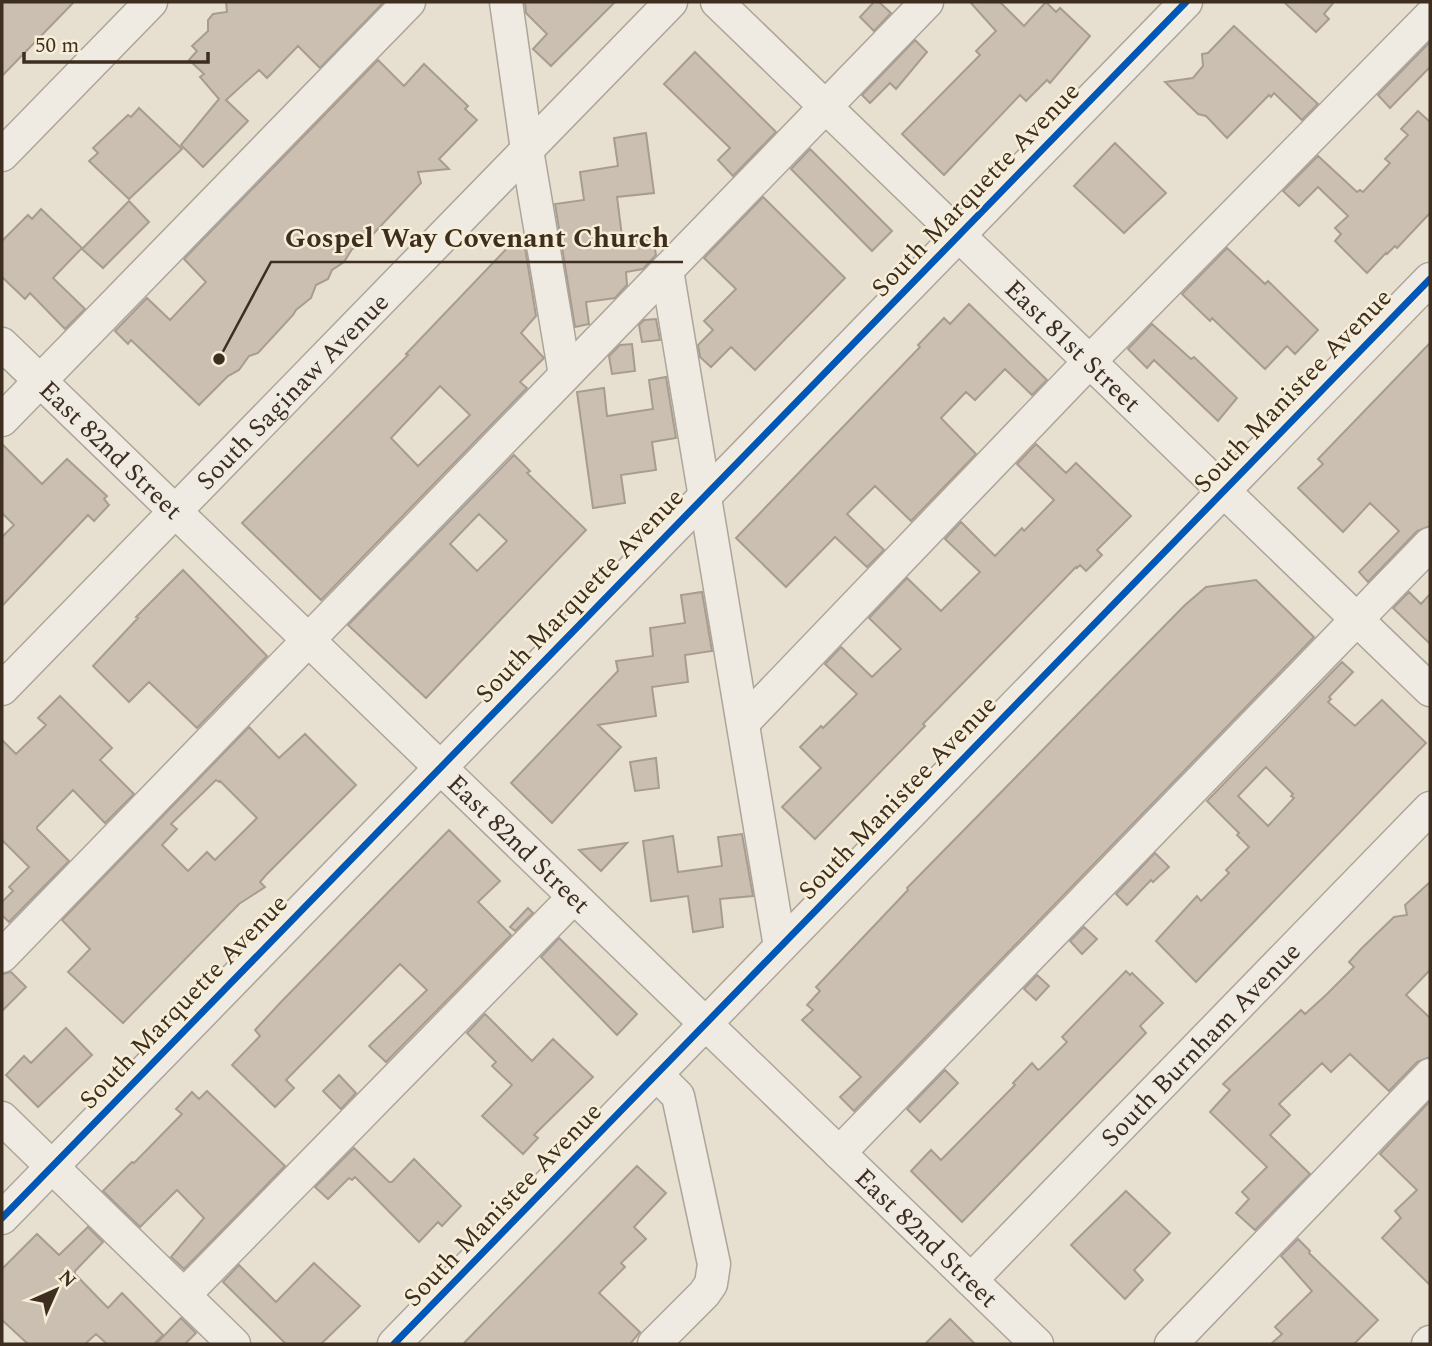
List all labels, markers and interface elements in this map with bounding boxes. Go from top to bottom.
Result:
scale bar [24,21,208,65]
text: 50 m [35,30,79,62]
street label: South Marquette Avenue [862,73,1090,307]
callout: Gospel Way Covenant Church [271,213,683,262]
text: Gospel Way Covenant Church [285,217,669,260]
street label: East 81st Street [995,270,1150,422]
street label: South Manistee Avenue [1184,279,1402,503]
street label: South Saginaw Avenue [187,284,399,500]
street label: East 82nd Street [30,371,192,530]
street label: South Marquette Avenue [466,479,694,713]
street label: South Manistee Avenue [789,686,1007,910]
street label: East 82nd Street [437,765,599,924]
street label: South Marquette Avenue [70,885,298,1119]
street label: South Burnham Avenue [1091,933,1311,1157]
street label: South Manistee Avenue [394,1093,612,1317]
street label: East 82nd Street [845,1159,1007,1318]
north arrow [21,1255,91,1325]
text: N [51,1263,83,1295]

